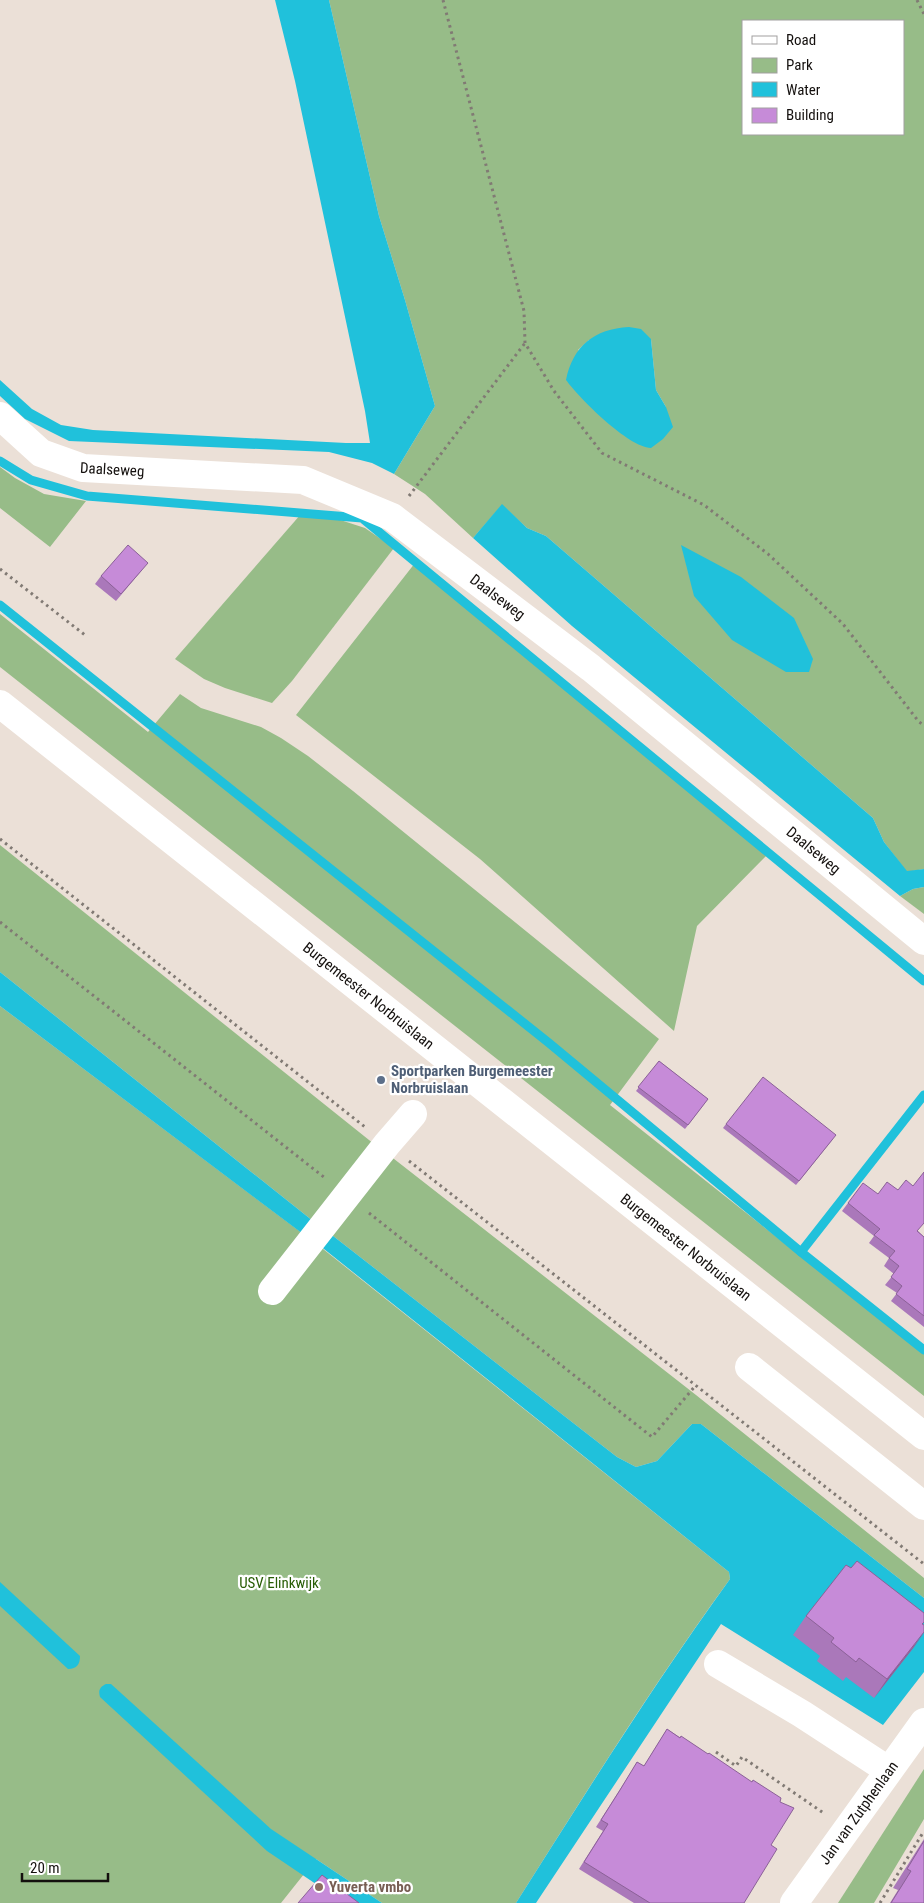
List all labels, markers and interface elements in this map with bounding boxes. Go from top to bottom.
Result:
legend [742,20,904,135]
text: Road [786,31,816,49]
text: Park [786,56,813,74]
text: Water [786,81,821,99]
text: Building [786,106,834,124]
street label: Daalseweg [79,459,145,480]
street label: Daalseweg [466,570,529,624]
street label: Daalseweg [783,823,844,878]
street label: Burgemeester Norbruislaan [299,938,438,1053]
place label: Sportparken Burgemeester Norbruislaan [391,1062,553,1097]
marker: Sportparken Burgemeester Norbruislaan [375,1074,387,1086]
street label: Burgemeester Norbruislaan [617,1190,755,1305]
park label: USV Elinkwijk [239,1574,319,1592]
street label: Jan van Zutphenlaan [816,1758,902,1868]
scale bar [22,1850,109,1882]
text: 20 m [30,1859,60,1877]
place label: Yuverta vmbo [329,1878,411,1896]
marker: Yuverta vmbo [313,1881,325,1893]

